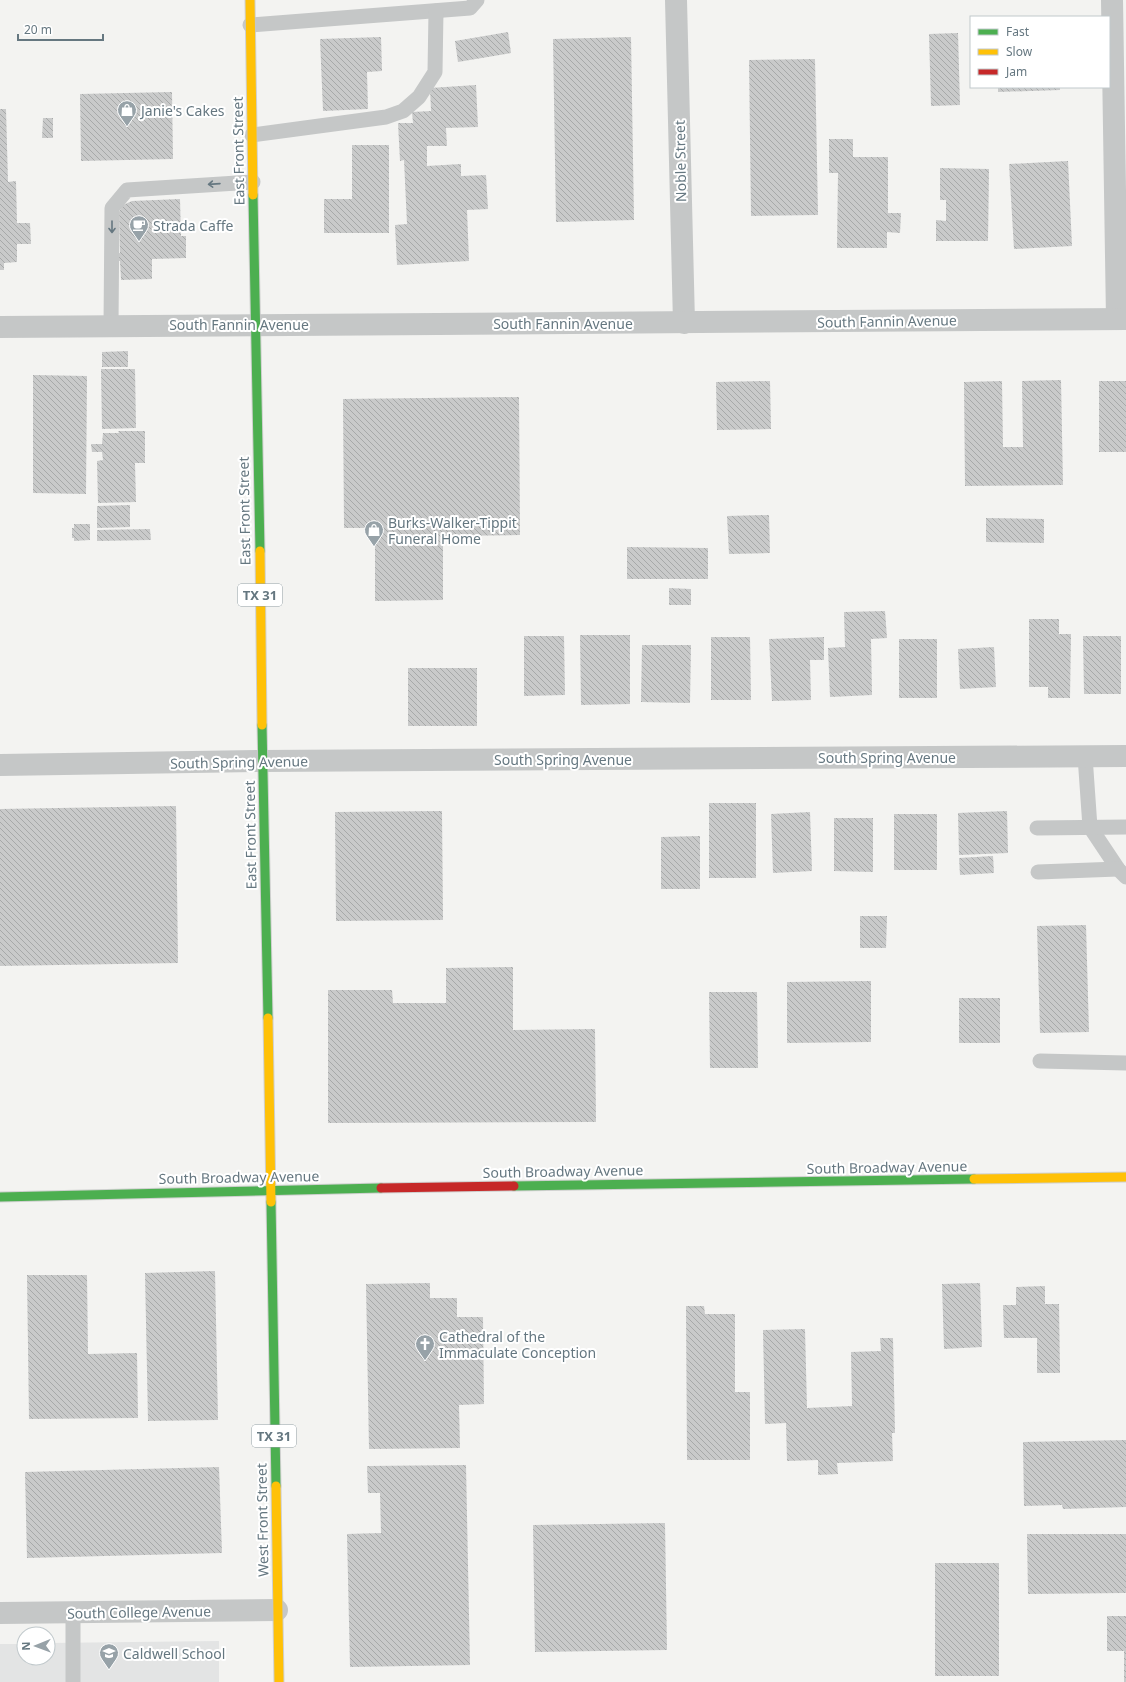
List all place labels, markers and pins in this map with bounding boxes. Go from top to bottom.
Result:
shop icon: Janie's Cakes [116,99,138,127]
place label: Janie's Cakes [139,101,225,120]
cafe icon: Strada Caffe [128,214,150,242]
place label: Strada Caffe [153,216,234,235]
place label: Burks-Walker-Tippit Funeral Home [388,513,517,548]
shop icon: Burks-Walker-Tippit Funeral Home [363,519,385,547]
place label: Cathedral of the Immaculate Conception [439,1327,596,1362]
church icon: Cathedral of the Immaculate Conception [414,1333,436,1361]
school or university icon: Caldwell School [98,1642,120,1670]
place label: Caldwell School [123,1644,225,1663]

